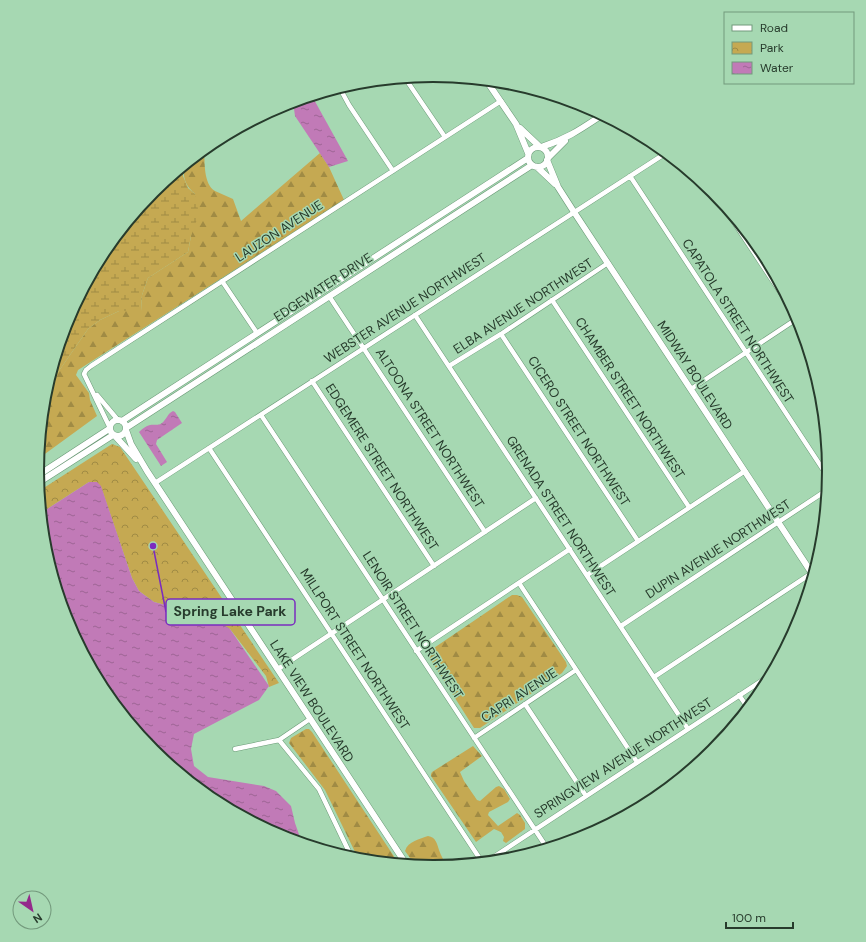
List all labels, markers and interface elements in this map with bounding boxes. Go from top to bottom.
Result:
legend [724,12,854,84]
text: Road [760,20,788,36]
text: Park [760,40,784,56]
text: Water [760,60,794,76]
street label: LAUZON AVENUE [232,196,326,266]
street label: CAPATOLA STREET NORTHWEST [678,236,798,406]
street label: EDGEWATER DRIVE [270,249,376,325]
street label: WEBSTER AVENUE NORTHWEST [321,249,489,367]
street label: ELBA AVENUE NORTHWEST [450,254,596,358]
street label: CHAMBER STREET NORTHWEST [571,314,689,482]
street label: MIDWAY BOULEVARD [653,317,737,433]
street label: ALTOONA STREET NORTHWEST [372,345,488,511]
street label: CICERO STREET NORTHWEST [524,353,634,509]
street label: EDGEMERE STREET NORTHWEST [322,380,442,554]
street label: GRENADA STREET NORTHWEST [503,432,619,600]
street label: DUPIN AVENUE NORTHWEST [642,496,794,602]
street label: LENOIR STREET NORTHWEST [359,548,467,702]
street label: MILLPORT STREET NORTHWEST [296,565,414,733]
callout: Spring Lake Park [166,599,295,625]
text: Spring Lake Park [174,602,286,620]
street label: LAKE VIEW BOULEVARD [266,637,358,765]
street label: CAPRI AVENUE [478,664,560,726]
street label: SPRINGVIEW AVENUE NORTHWEST [531,694,715,822]
north arrow [12,890,52,930]
scale bar [726,904,793,930]
text: N [30,910,45,926]
text: 100 m [732,910,766,926]

